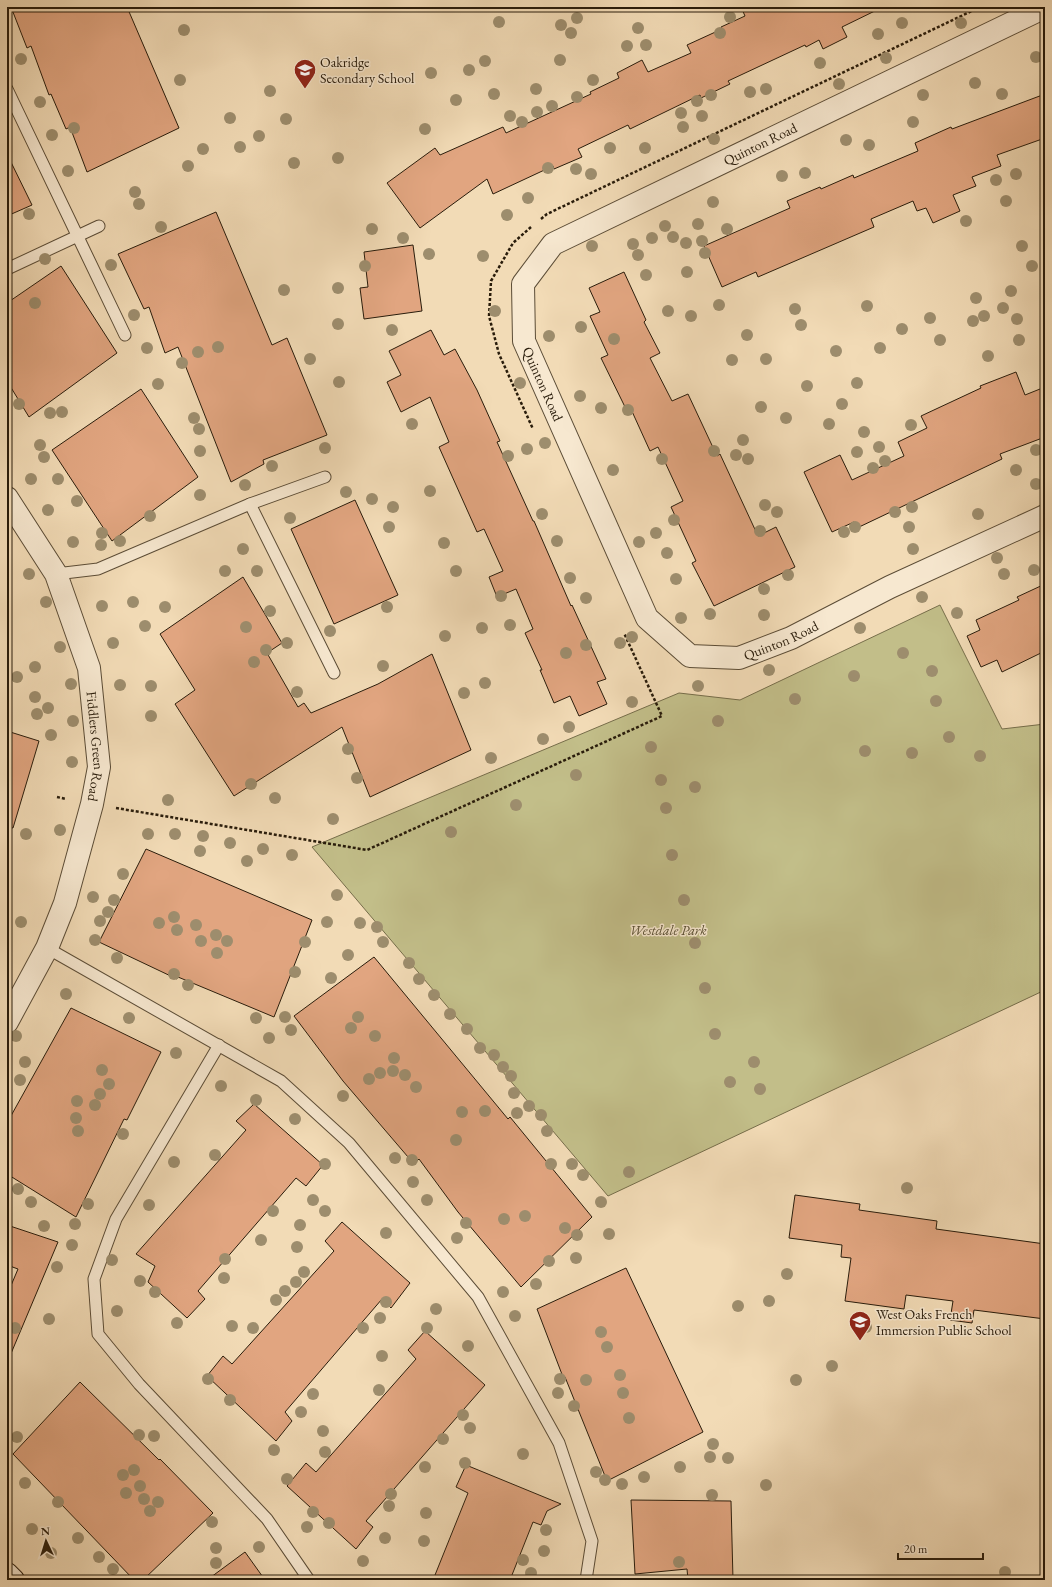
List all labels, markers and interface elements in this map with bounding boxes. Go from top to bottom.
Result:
place label: Oakridge Secondary School [320,53,415,87]
school or university icon: Oakridge Secondary School [292,57,318,90]
street label: Quinton Road [720,118,801,170]
street label: Quinton Road [519,344,568,425]
street label: Quinton Road [741,616,822,664]
street label: Fiddlers Green Road [82,690,108,804]
park label: Westdale Park [629,921,707,939]
place label: West Oaks French Immersion Public School [876,1305,1012,1339]
school or university icon: West Oaks French Immersion Public School [847,1309,873,1342]
north arrow [26,1521,66,1561]
text: N [40,1524,50,1538]
scale bar [898,1535,983,1561]
text: 20 m [904,1541,928,1557]

